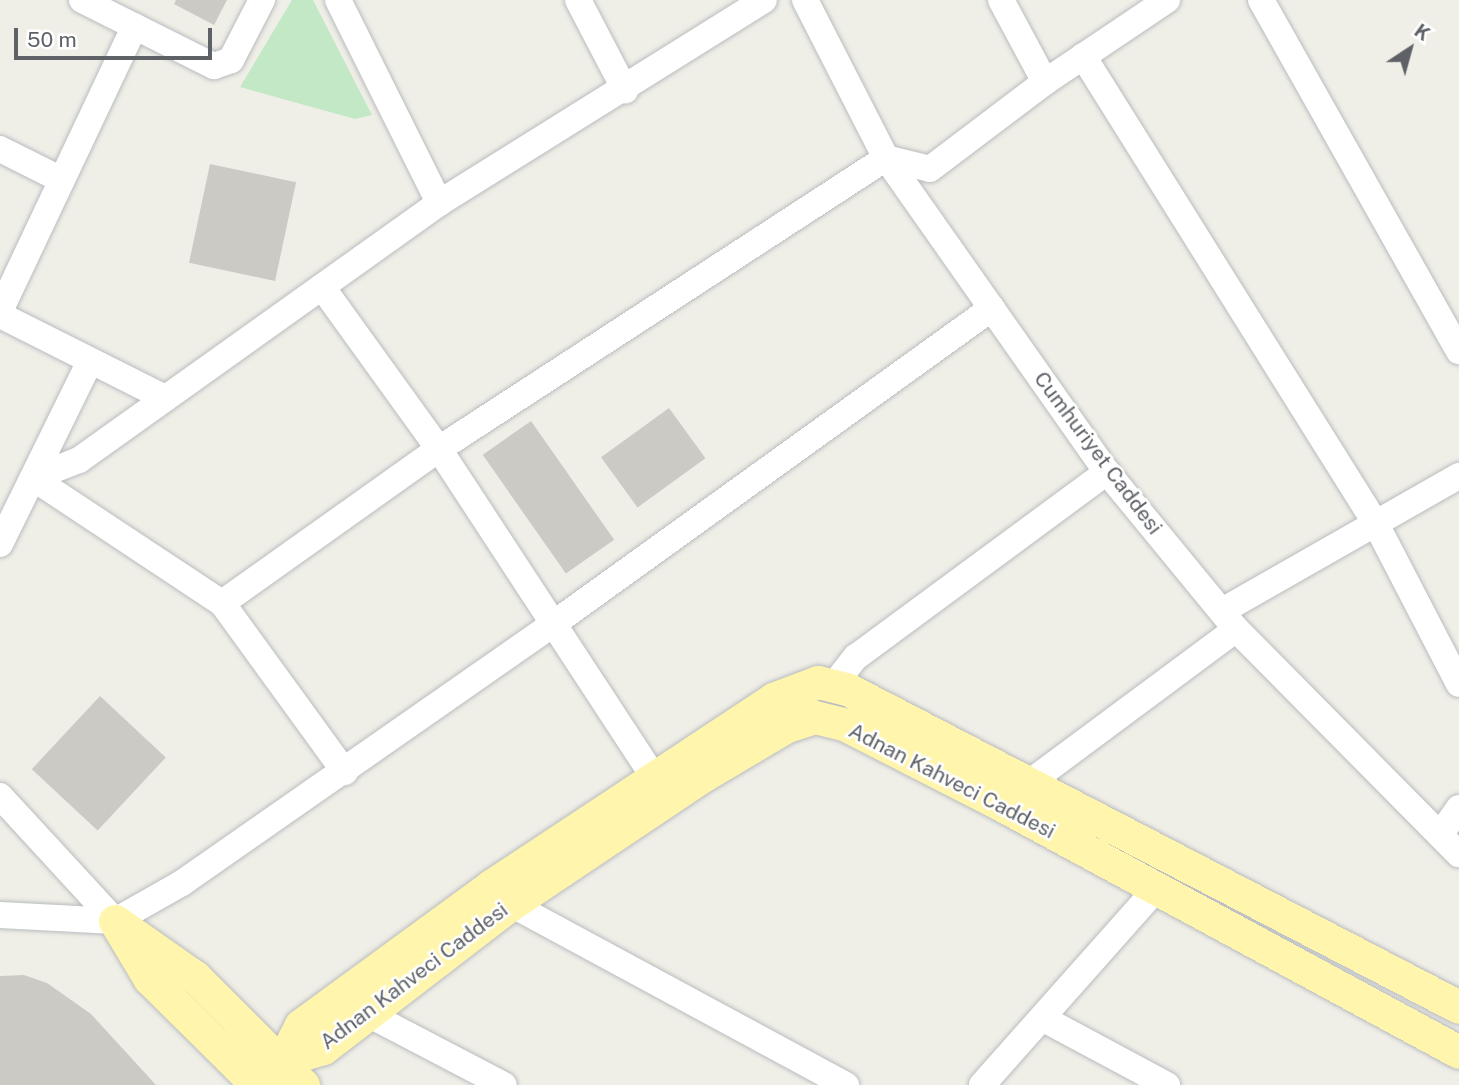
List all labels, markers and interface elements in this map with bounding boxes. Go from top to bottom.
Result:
scale bar [18,14,215,58]
north arrow [1375,14,1445,84]
text: K [1410,19,1434,45]
text: 50 m [27,27,77,52]
street label: Cumhuriyet Caddesi [1029,367,1167,539]
street label: Adnan Kahveci Caddesi [845,718,1059,844]
street label: Adnan Kahveci Caddesi [315,897,513,1055]

